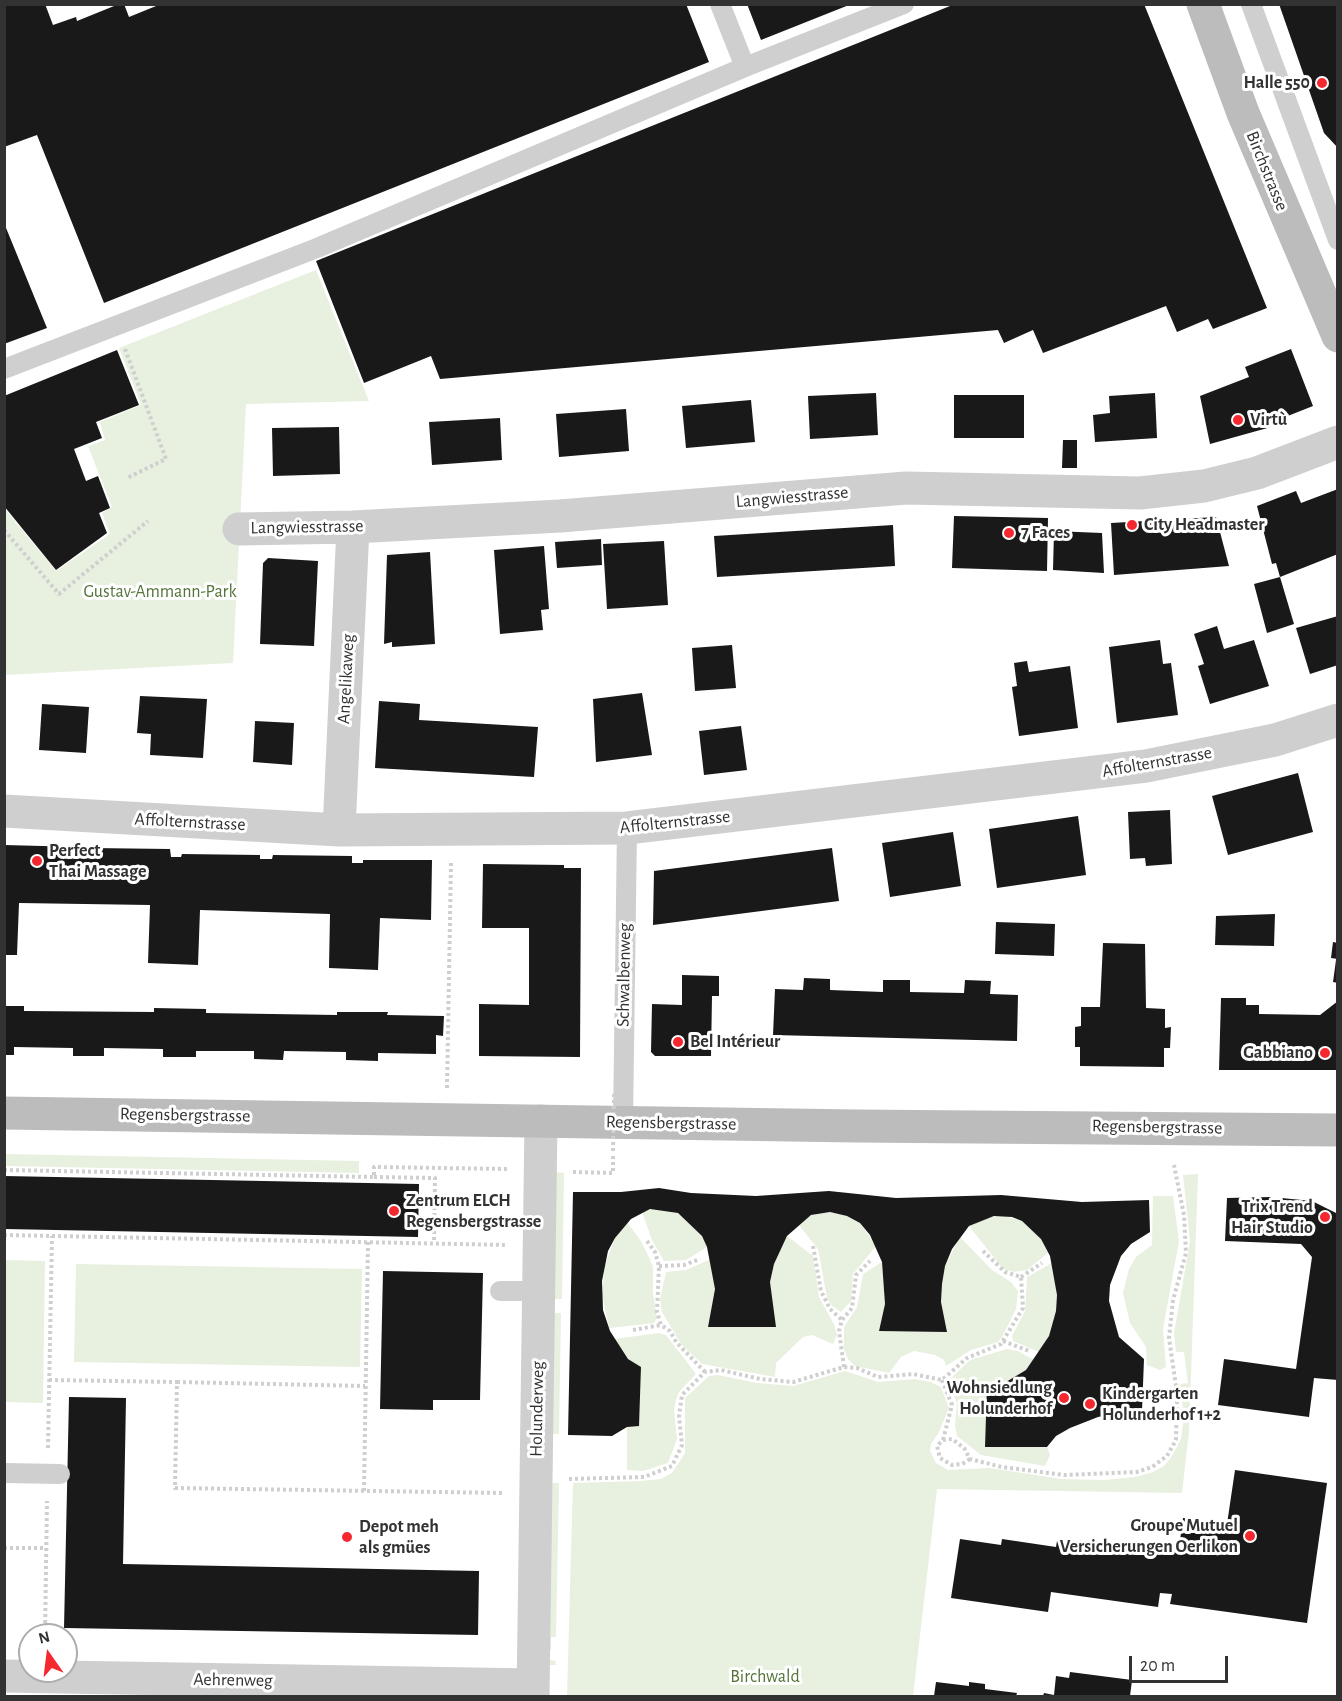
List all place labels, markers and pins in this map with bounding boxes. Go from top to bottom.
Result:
place label: Halle 550 [1243,72,1310,94]
marker: Halle 550 [1315,76,1329,90]
place label: Virtù [1250,409,1287,431]
marker: Virtù [1231,413,1245,427]
place label: City Headmaster [1144,514,1264,536]
marker: City Headmaster [1125,518,1139,532]
place label: 7 Faces [1021,522,1070,544]
marker: 7 Faces [1002,526,1016,540]
place label: Perfect Thai Massage [49,840,147,882]
marker: Perfect Thai Massage [30,854,44,868]
place label: Bel Intérieur [690,1031,780,1053]
marker: Bel Intérieur [671,1035,685,1049]
place label: Gabbiano [1243,1042,1313,1064]
marker: Gabbiano [1318,1046,1332,1060]
place label: Zentrum ELCH Regensbergstrasse [406,1190,541,1232]
place label: Trix Trend Hair Studio [1231,1196,1313,1238]
marker: Zentrum ELCH Regensbergstrasse [387,1204,401,1218]
marker: Trix Trend Hair Studio [1318,1210,1332,1224]
place label: Wohnsiedlung Holunderhof [947,1377,1052,1420]
place label: Kindergarten Holunderhof 1+2 [1102,1383,1221,1426]
marker: Wohnsiedlung Holunderhof [1057,1391,1071,1405]
marker: Kindergarten Holunderhof 1+2 [1083,1397,1097,1411]
place label: Groupe Mutuel Versicherungen Oerlikon [1060,1515,1238,1558]
place label: Depot meh als gmües [359,1516,439,1558]
marker: Groupe Mutuel Versicherungen Oerlikon [1243,1529,1257,1543]
marker: Depot meh als gmües [340,1530,354,1544]

